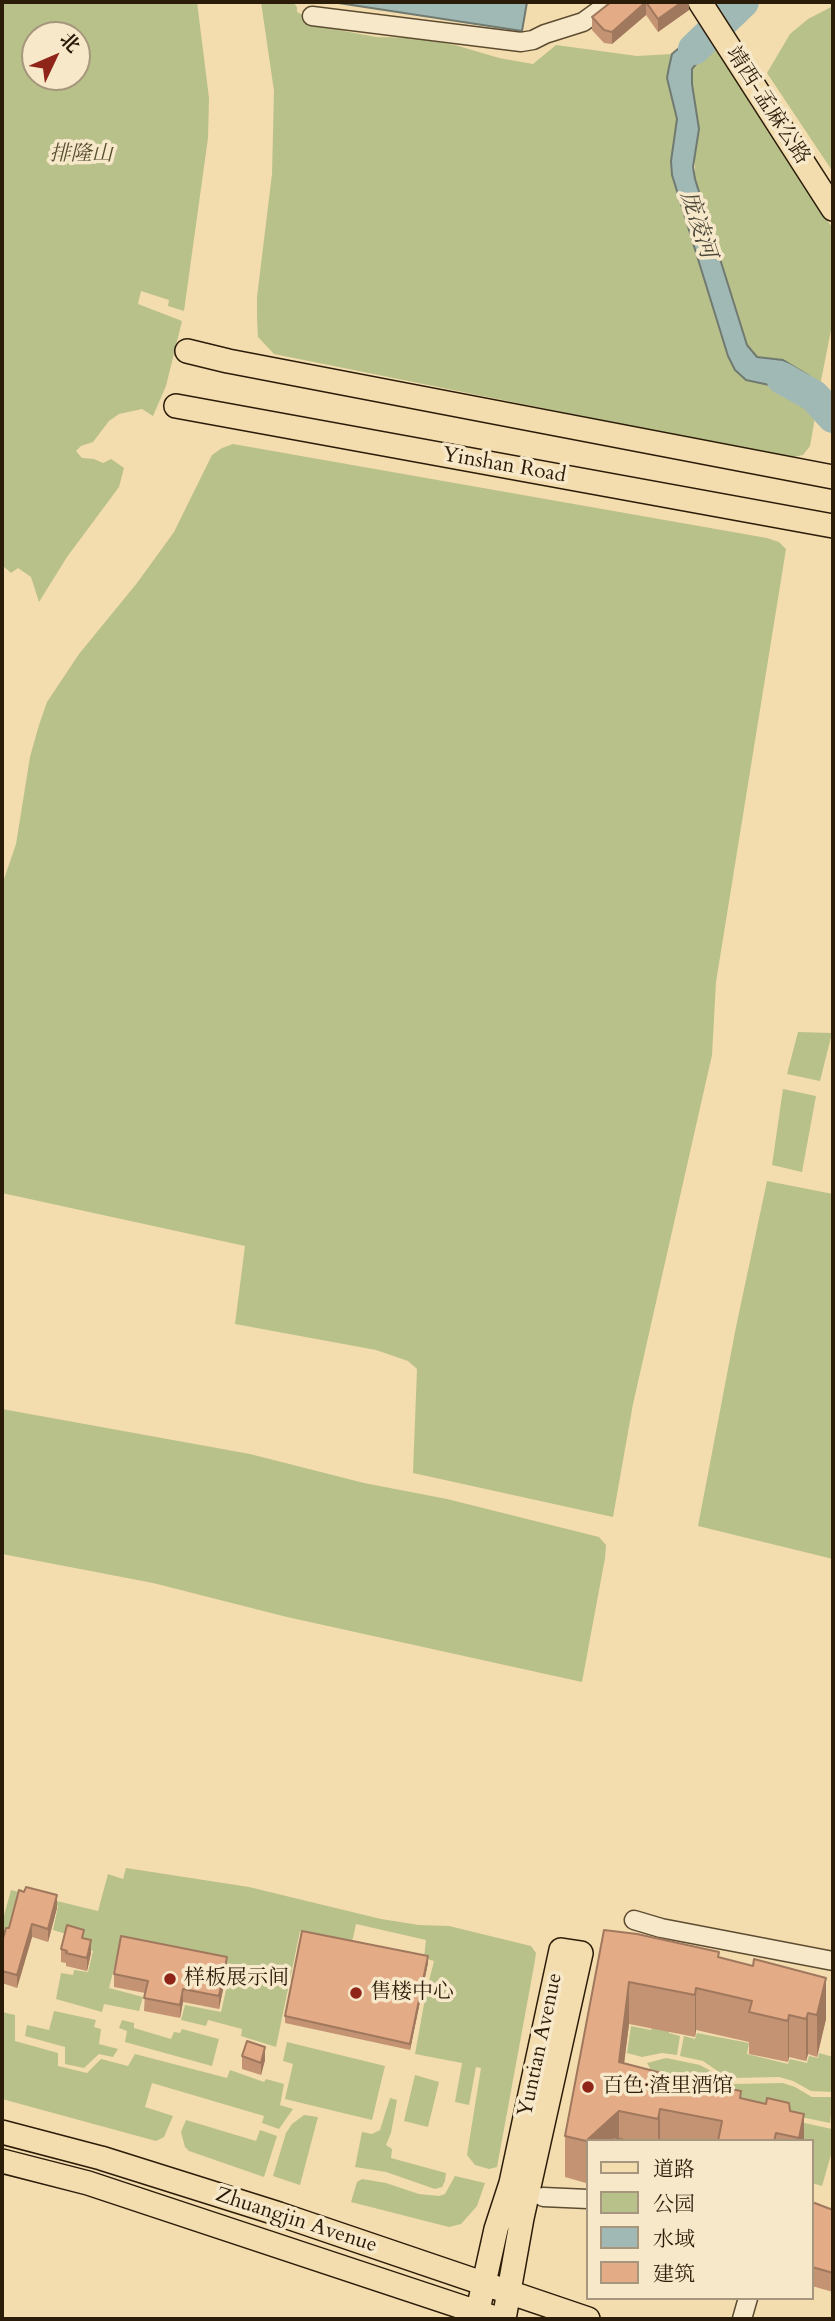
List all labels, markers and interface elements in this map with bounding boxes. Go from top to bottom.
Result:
north arrow [21,21,91,91]
text: 北 [54,27,86,59]
street label: 靖西-孟麻公路 [720,42,814,170]
park label: 排隆山 [50,142,112,168]
water label: 庞凌河 [673,188,721,262]
street label: Yinshan Road [440,443,568,489]
place label: 样板展示间 [184,1966,289,1992]
marker: 样板展示间 [162,1971,178,1987]
street label: Yuntian Avenue [513,1971,569,2119]
place label: 售楼中心 [370,1980,454,2006]
marker: 售楼中心 [348,1985,364,2001]
place label: 百色·渣里酒馆 [602,2074,733,2100]
marker: 百色·渣里酒馆 [580,2079,596,2095]
legend [586,2139,814,2300]
text: 道路 [653,2155,695,2184]
street label: Zhuangjin Avenue [212,2183,380,2259]
text: 公园 [653,2190,695,2219]
text: 水域 [653,2225,695,2254]
text: 建筑 [653,2260,695,2289]

